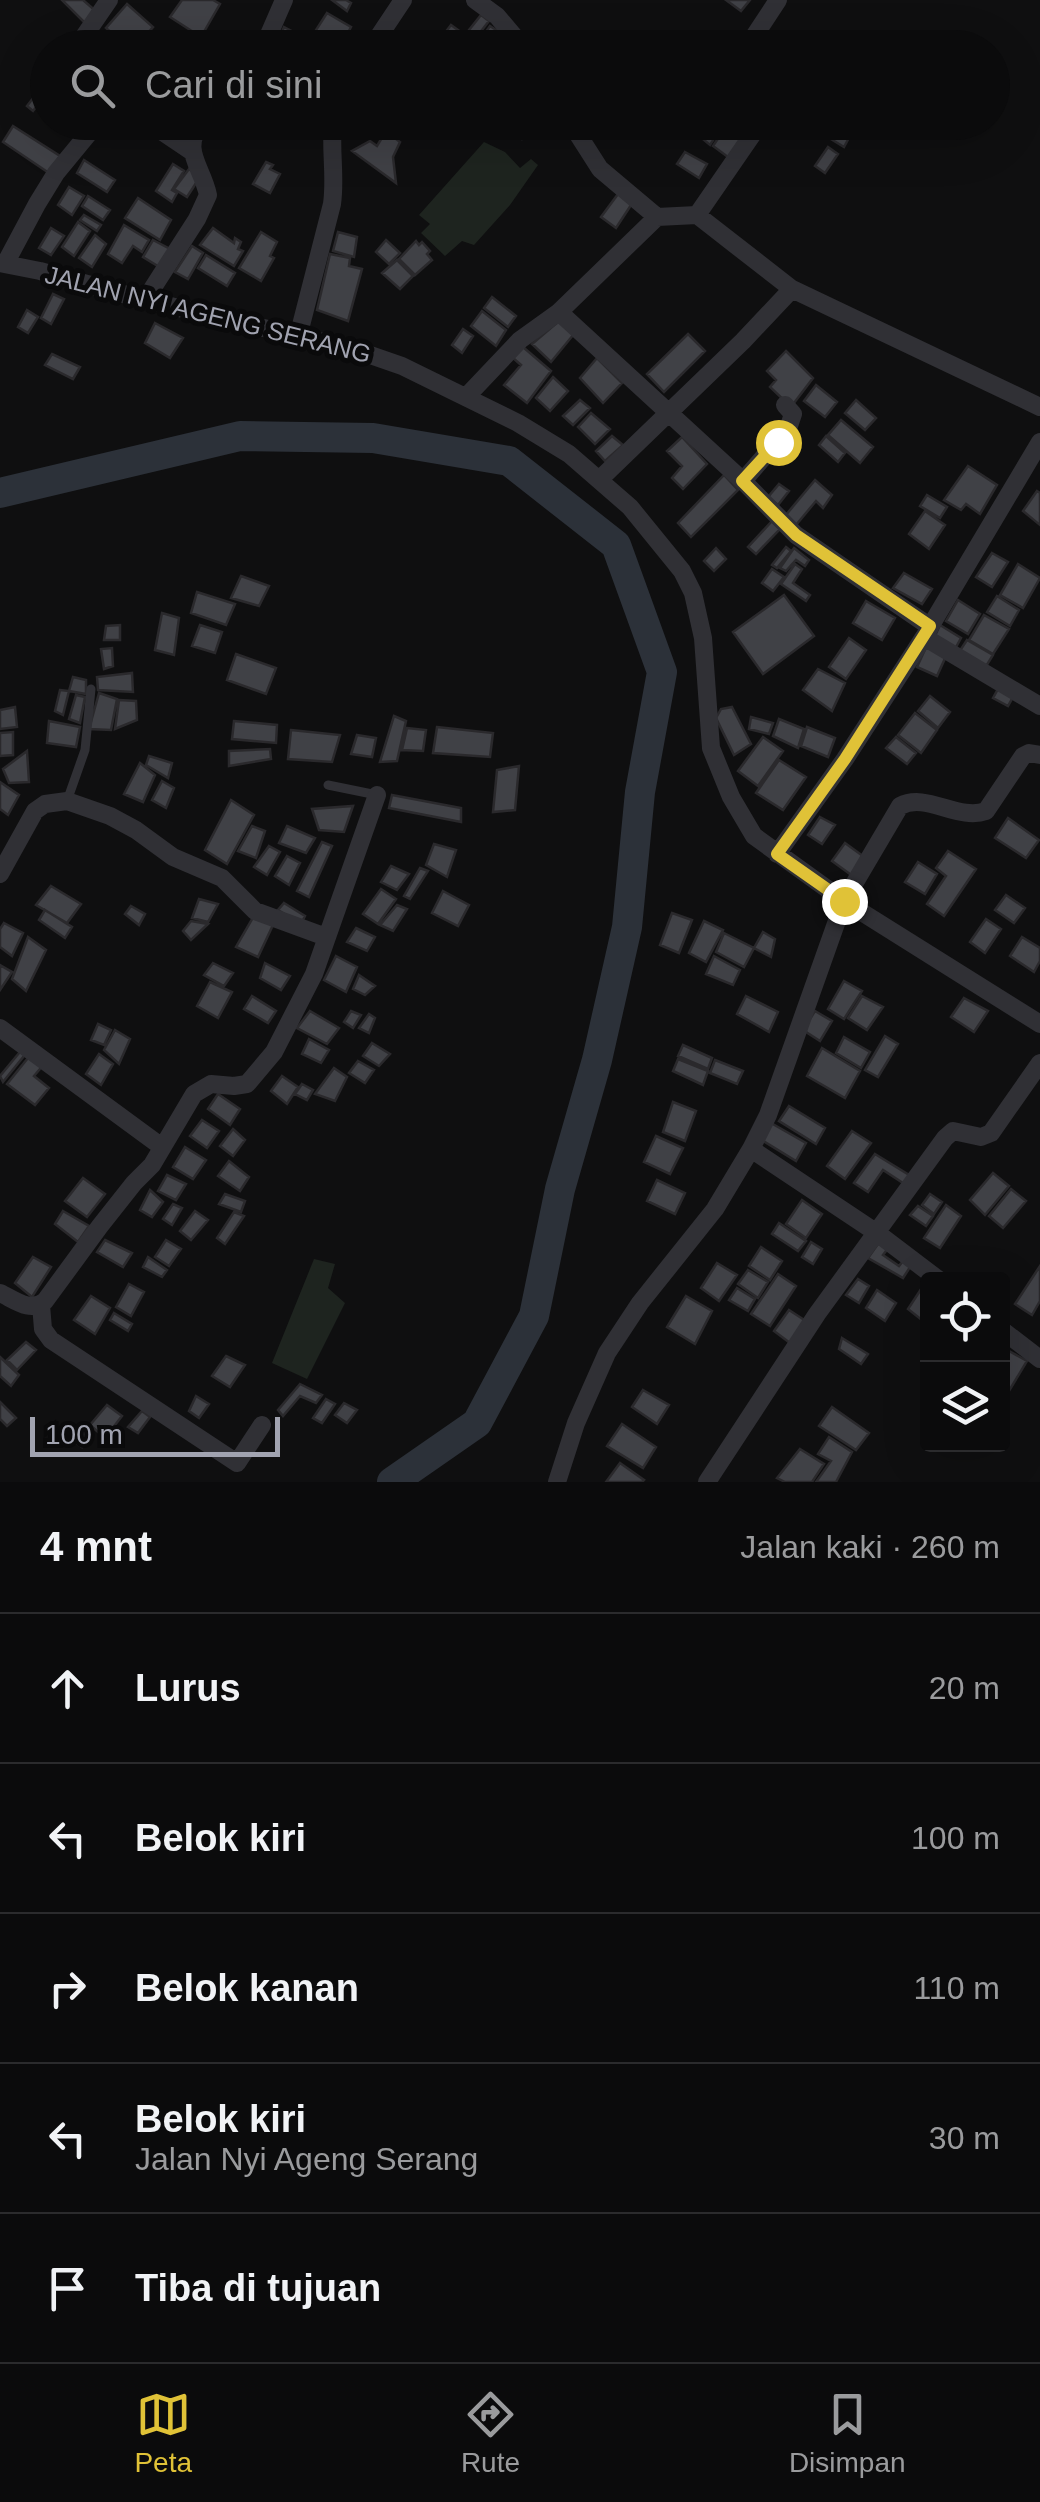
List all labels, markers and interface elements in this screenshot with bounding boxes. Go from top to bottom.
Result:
search box [30,30,1010,140]
icon: search [65,58,120,113]
text: Cari di sini [145,64,322,106]
street label: JALAN NYI AGENG SERANG [42,260,374,368]
route start [756,420,802,466]
route end [822,879,868,925]
map controls [920,1272,1010,1452]
button: locate [920,1272,1010,1362]
button: layers [920,1362,1010,1452]
scale bar [30,1412,280,1456]
text: 100 m [45,1419,123,1450]
text: 4 mnt [40,1523,152,1570]
text: Jalan kaki · 260 m [740,1529,1000,1565]
icon: ahead [40,1661,95,1716]
text: Lurus [135,1667,241,1709]
text: 20 m [929,1670,1000,1706]
icon: left [40,1811,95,1866]
text: Belok kiri [135,1817,306,1859]
text: 100 m [911,1820,1000,1856]
icon: right [40,1961,95,2016]
text: Belok kanan [135,1967,359,2009]
text: 110 m [913,1970,1000,2006]
text: Belok kiri [135,2098,306,2140]
icon: left [40,2111,95,2166]
text: 30 m [929,2120,1000,2156]
text: Jalan Nyi Ageng Serang [135,2141,478,2177]
icon: arrive [40,2261,95,2316]
text: Tiba di tujuan [135,2267,381,2309]
tab: Peta [134,2387,192,2479]
tab: Rute [461,2387,520,2479]
tab: Disimpan [789,2387,906,2479]

